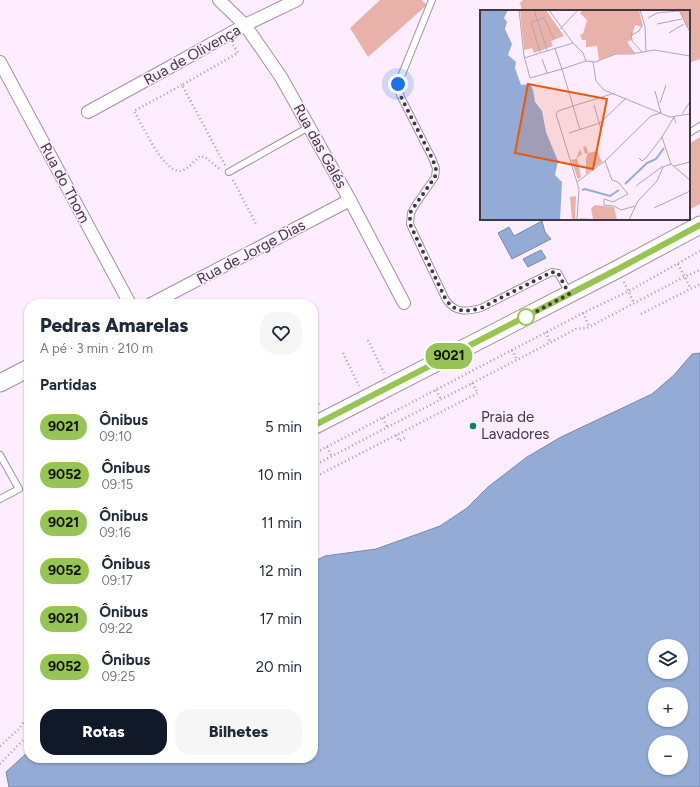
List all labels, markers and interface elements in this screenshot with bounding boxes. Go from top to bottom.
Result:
inset map [480,10,690,220]
street label: Rua de Olivença [140,21,244,89]
your location [388,74,408,94]
street label: Rua das Galés [289,101,351,191]
street label: Rua do Thom [36,140,94,226]
street label: Rua de Jorge Dias [194,216,308,288]
unlabelled marker [517,308,535,326]
button: heart [260,312,302,354]
text: Pedras Amarelas [40,314,188,337]
text: A pé · 3 min · 210 m [40,341,153,356]
line badge: 9021 [421,343,477,369]
text: 9021 [433,347,465,364]
text: Partidas [40,376,96,394]
place label: Praia de Lavadores [481,408,549,443]
text: Ônibus [99,411,148,429]
text: 9021 [48,418,79,435]
text: 5 min [265,418,302,436]
marker: Praia de Lavadores [468,421,478,431]
text: 09:10 [99,429,132,444]
text: Ônibus [101,459,150,477]
text: 9052 [48,466,81,483]
text: 10 min [258,466,302,484]
text: 09:15 [101,477,133,492]
text: Ônibus [99,507,148,525]
text: 9021 [48,514,79,531]
text: 11 min [261,514,302,532]
text: 09:16 [99,525,131,540]
text: Ônibus [101,555,150,573]
text: 9052 [48,562,81,579]
text: 12 min [259,562,302,580]
text: 09:17 [101,573,133,588]
text: Ônibus [99,603,148,621]
text: 9021 [48,610,79,627]
text: 17 min [259,610,302,628]
text: 09:22 [99,621,133,636]
map controls [648,639,688,775]
button: layers [648,639,688,679]
text: Ônibus [101,651,150,669]
text: 9052 [48,658,81,675]
text: 20 min [256,658,302,676]
text: 09:25 [101,669,135,684]
button: + [648,687,688,727]
button: Rotas [40,709,167,755]
button: Bilhetes [175,709,302,755]
button: − [648,735,688,775]

